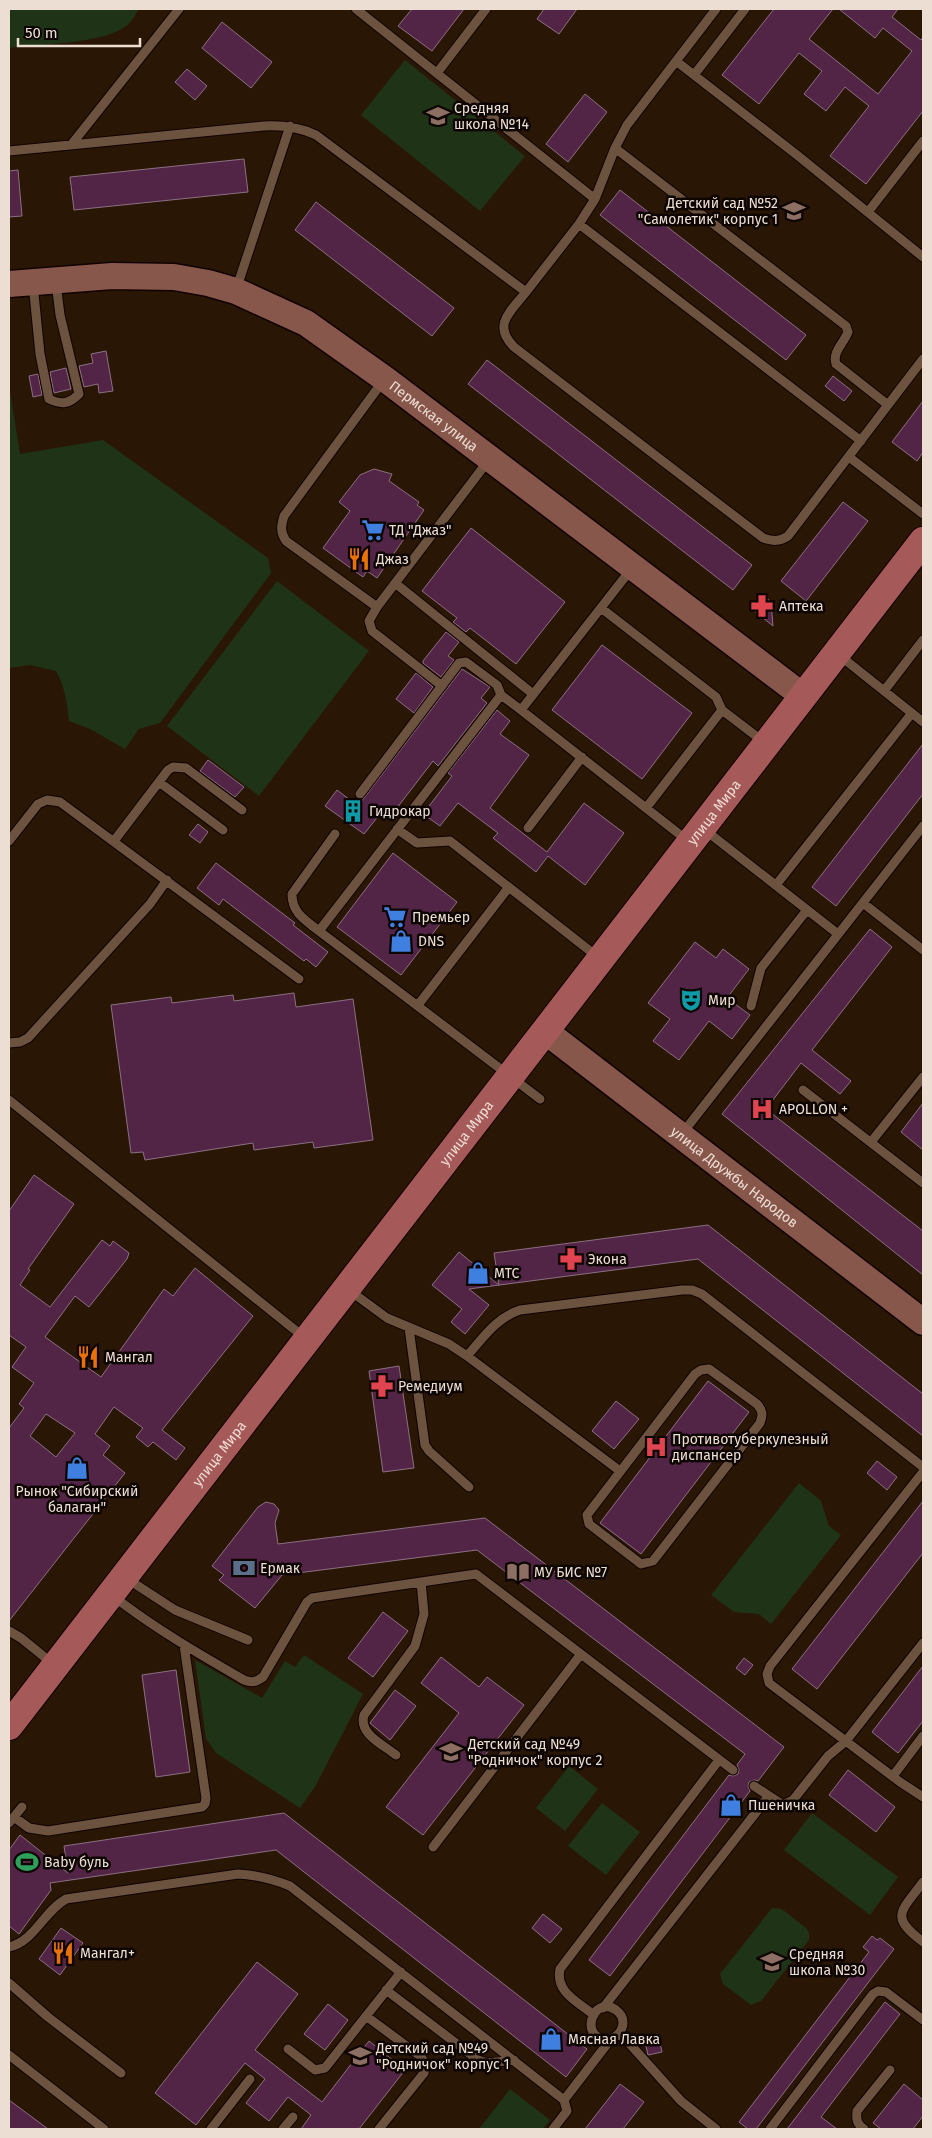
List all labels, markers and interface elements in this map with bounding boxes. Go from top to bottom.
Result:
scale bar [18,15,140,47]
text: 50 m [25,24,58,42]
place label: Средняя школа №14 [454,100,529,133]
school or university icon: Средняя школа №14 [425,103,451,129]
place label: Детский сад №52 "Самолетик" корпус 1 [638,195,778,228]
school or university icon: Детский сад №52 "Самолетик" корпус 1 [781,198,807,224]
street label: Пермская улица [386,377,481,455]
supermarket icon: ТД "Джаз" [360,517,386,543]
place label: ТД "Джаз" [389,522,452,539]
restaurant icon: Джаз [346,546,372,572]
place label: Джаз [375,551,409,568]
pharmacy icon: Аптека [749,593,775,619]
place label: Аптека [779,598,824,615]
street label: улица Мира [684,777,745,849]
building icon: Гидрокар [340,798,366,824]
place label: Гидрокар [369,803,431,820]
supermarket icon: Премьер [382,904,408,930]
place label: Премьер [412,909,470,926]
shop icon: DNS [388,928,414,954]
place label: DNS [418,933,445,950]
theatre icon: Мир [678,987,704,1013]
place label: Мир [708,992,736,1009]
hospital icon: APOLLON + [749,1096,775,1122]
street label: улица Мира [436,1097,497,1169]
place label: APOLLON + [779,1101,848,1118]
street label: улица Дружбы Народов [667,1123,801,1232]
pharmacy icon: Экона [558,1246,584,1272]
place label: Экона [588,1251,627,1268]
shop icon: МТС [465,1260,491,1286]
place label: МТС [494,1265,519,1282]
restaurant icon: Мангал [75,1344,101,1370]
place label: Мангал [105,1349,153,1366]
pharmacy icon: Ремедиум [369,1373,395,1399]
place label: Ремедиум [398,1378,463,1395]
street label: улица Мира [189,1418,250,1490]
place label: Противотуберкулезный диспансер [672,1431,829,1464]
hospital icon: Противотуберкулезный диспансер [643,1434,669,1460]
shop icon: Рынок "Сибирский балаган" [64,1455,90,1481]
place label: Рынок "Сибирский балаган" [16,1483,138,1516]
bank icon: Ермак [231,1555,257,1581]
library icon: МУ БИС №7 [505,1559,531,1585]
place label: Ермак [260,1560,301,1577]
place label: МУ БИС №7 [534,1564,607,1581]
place label: Детский сад №49 "Родничок" корпус 2 [467,1736,602,1769]
school or university icon: Детский сад №49 "Родничок" корпус 2 [438,1739,464,1765]
shop icon: Пшеничка [718,1792,744,1818]
place label: Пшеничка [748,1797,815,1814]
sports icon: Baby буль [14,1849,40,1875]
place label: Baby буль [44,1854,109,1871]
restaurant icon: Мангал+ [50,1940,76,1966]
place label: Мангал+ [80,1945,135,1962]
place label: Средняя школа №30 [789,1946,865,1979]
school or university icon: Средняя школа №30 [759,1949,785,1975]
shop icon: Мясная Лавка [538,2026,564,2052]
place label: Мясная Лавка [568,2031,660,2048]
place label: Детский сад №49 "Родничок" корпус 1 [375,2040,510,2073]
school or university icon: Детский сад №49 "Родничок" корпус 1 [347,2043,373,2069]

